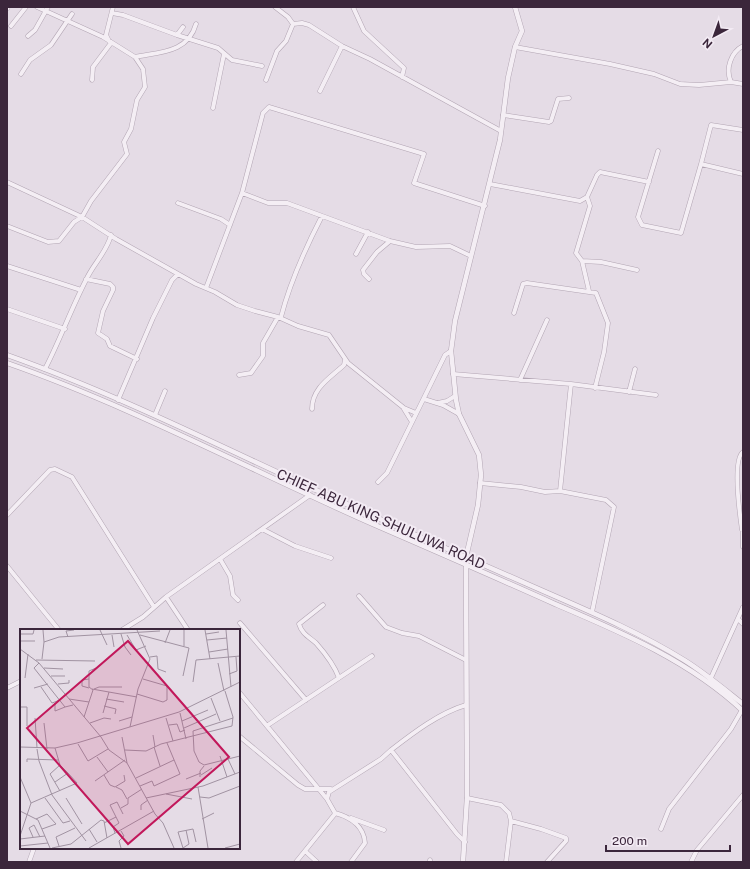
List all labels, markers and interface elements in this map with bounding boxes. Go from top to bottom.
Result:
north arrow [694,16,734,56]
text: N [700,36,715,51]
street label: CHIEF ABU KING SHULUWA ROAD [274,466,488,572]
inset map [20,629,240,849]
scale bar [606,827,730,853]
text: 200 m [612,834,647,848]

